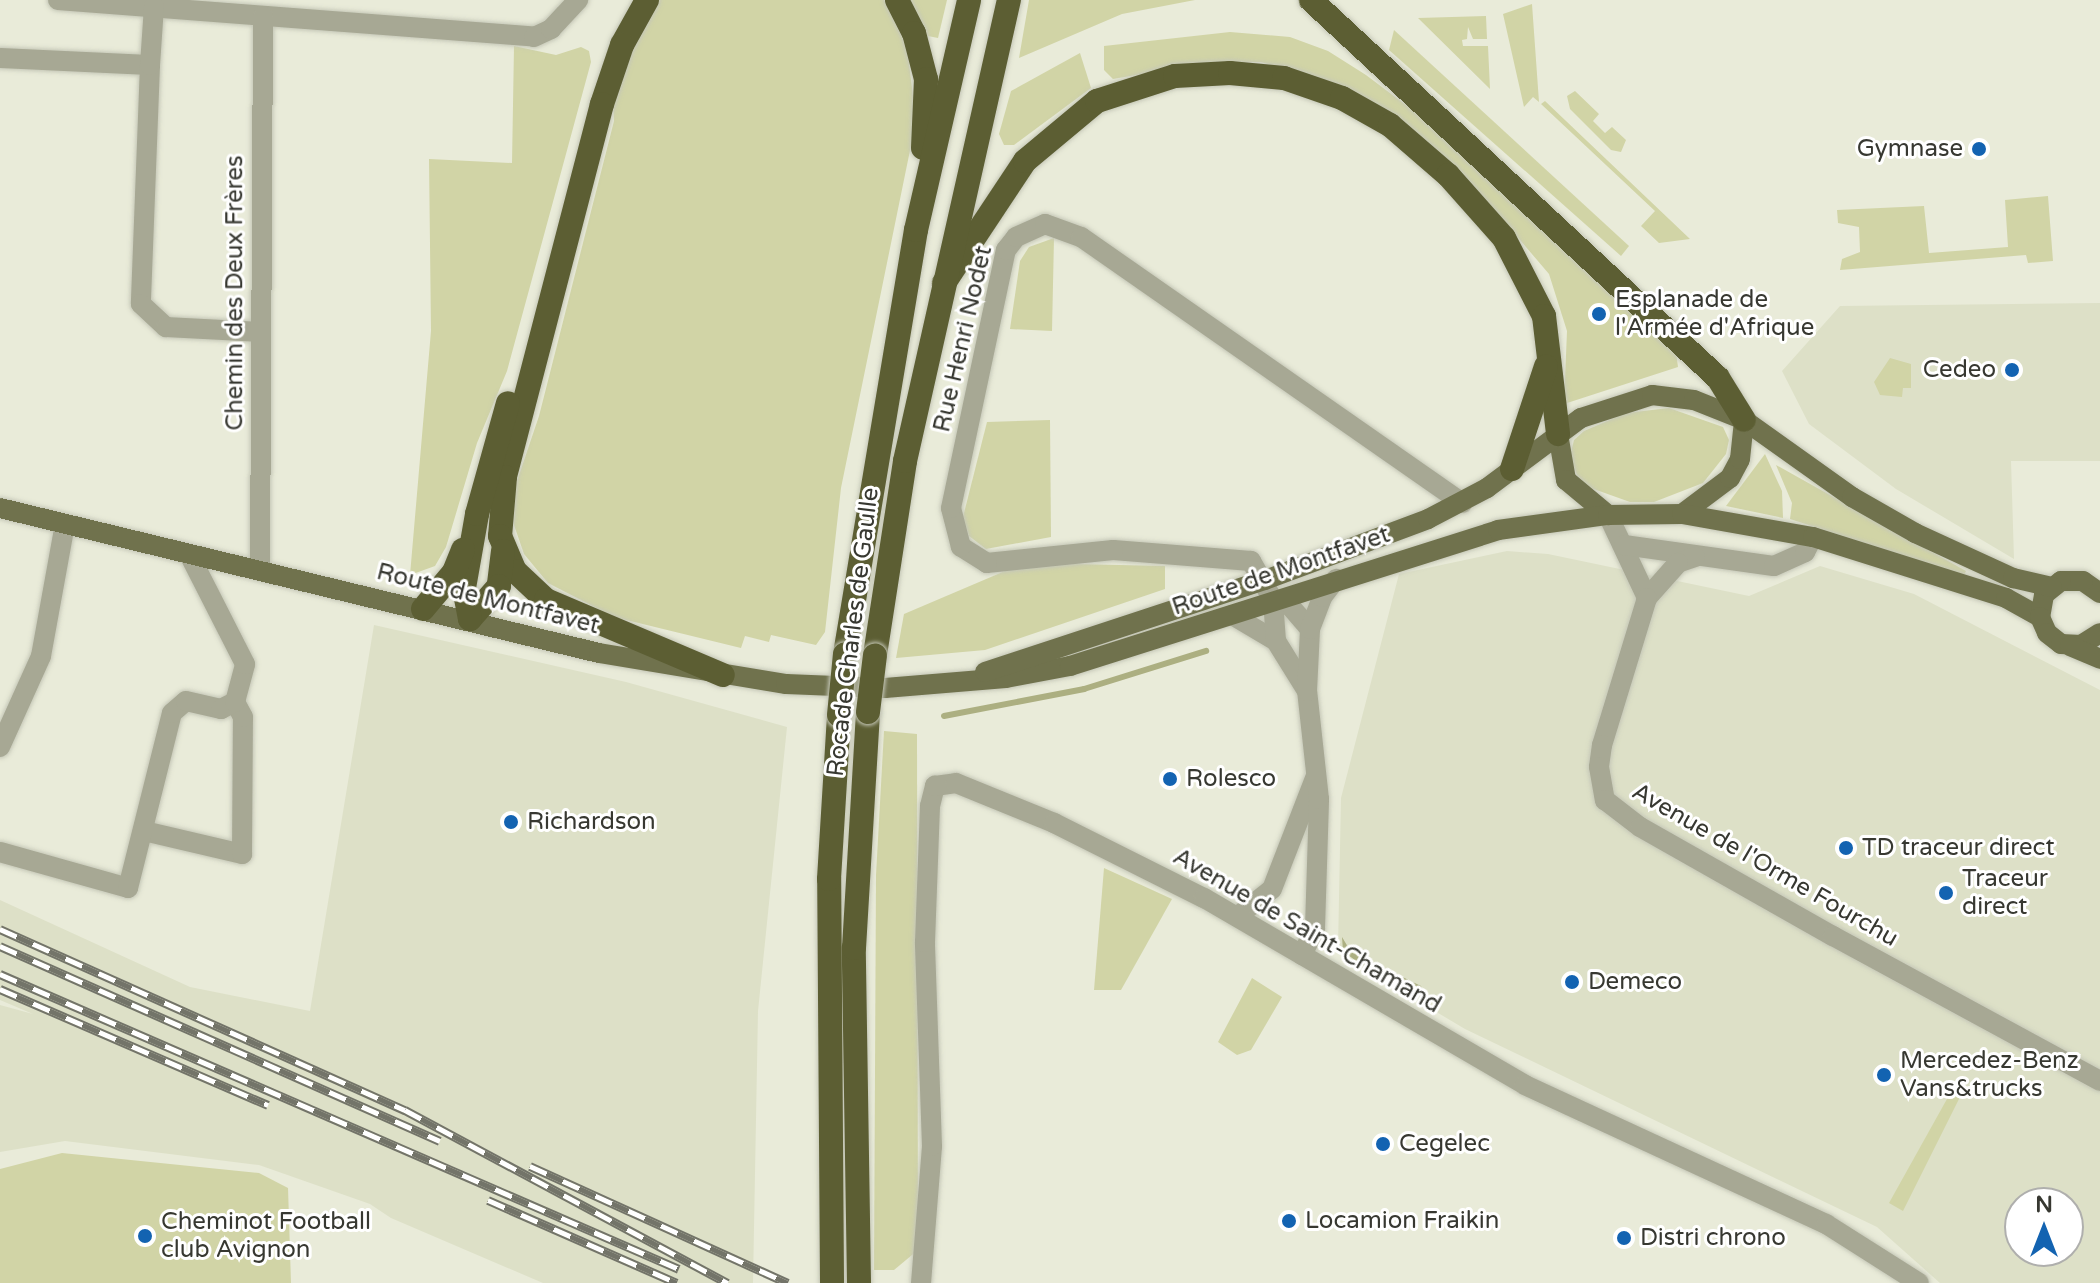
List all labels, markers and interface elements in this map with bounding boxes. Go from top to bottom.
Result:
place label: Gymnase [1857,135,1963,163]
marker: Gymnase [1970,140,1988,158]
street label: Chemin des Deux Frères [221,155,249,431]
street label: Rue Henri Nodet [928,243,998,435]
place label: Esplanade de l'Armée d'Afrique [1615,286,1814,342]
marker: Esplanade de l'Armée d'Afrique [1590,305,1608,323]
place label: Cedeo [1923,356,1996,384]
marker: Cedeo [2003,361,2021,379]
street label: Rocade Charles de Gaulle [821,486,885,778]
street label: Route de Montfavet [1168,520,1394,622]
street label: Route de Montfavet [374,557,602,641]
place label: Rolesco [1186,765,1276,793]
marker: Rolesco [1161,770,1179,788]
street label: Avenue de l'Orme Fourchu [1627,777,1903,953]
place label: Richardson [527,808,656,836]
marker: Richardson [502,813,520,831]
place label: TD traceur direct [1862,834,2055,862]
marker: TD traceur direct [1837,839,1855,857]
street label: Avenue de Saint-Chamand [1168,842,1446,1020]
place label: Traceur direct [1962,865,2048,921]
marker: Traceur direct [1937,884,1955,902]
place label: Demeco [1588,968,1682,996]
marker: Demeco [1563,973,1581,991]
place label: Mercedez-Benz Vans&trucks [1900,1047,2079,1103]
marker: Mercedez-Benz Vans&trucks [1875,1066,1893,1084]
place label: Cegelec [1399,1130,1490,1158]
marker: Cegelec [1374,1135,1392,1153]
north arrow [2004,1187,2084,1267]
text: N [2035,1192,2053,1218]
place label: Locamion Fraikin [1305,1207,1499,1235]
place label: Cheminot Football club Avignon [161,1208,371,1264]
marker: Locamion Fraikin [1280,1212,1298,1230]
place label: Distri chrono [1640,1224,1786,1252]
marker: Cheminot Football club Avignon [136,1227,154,1245]
marker: Distri chrono [1615,1229,1633,1247]

